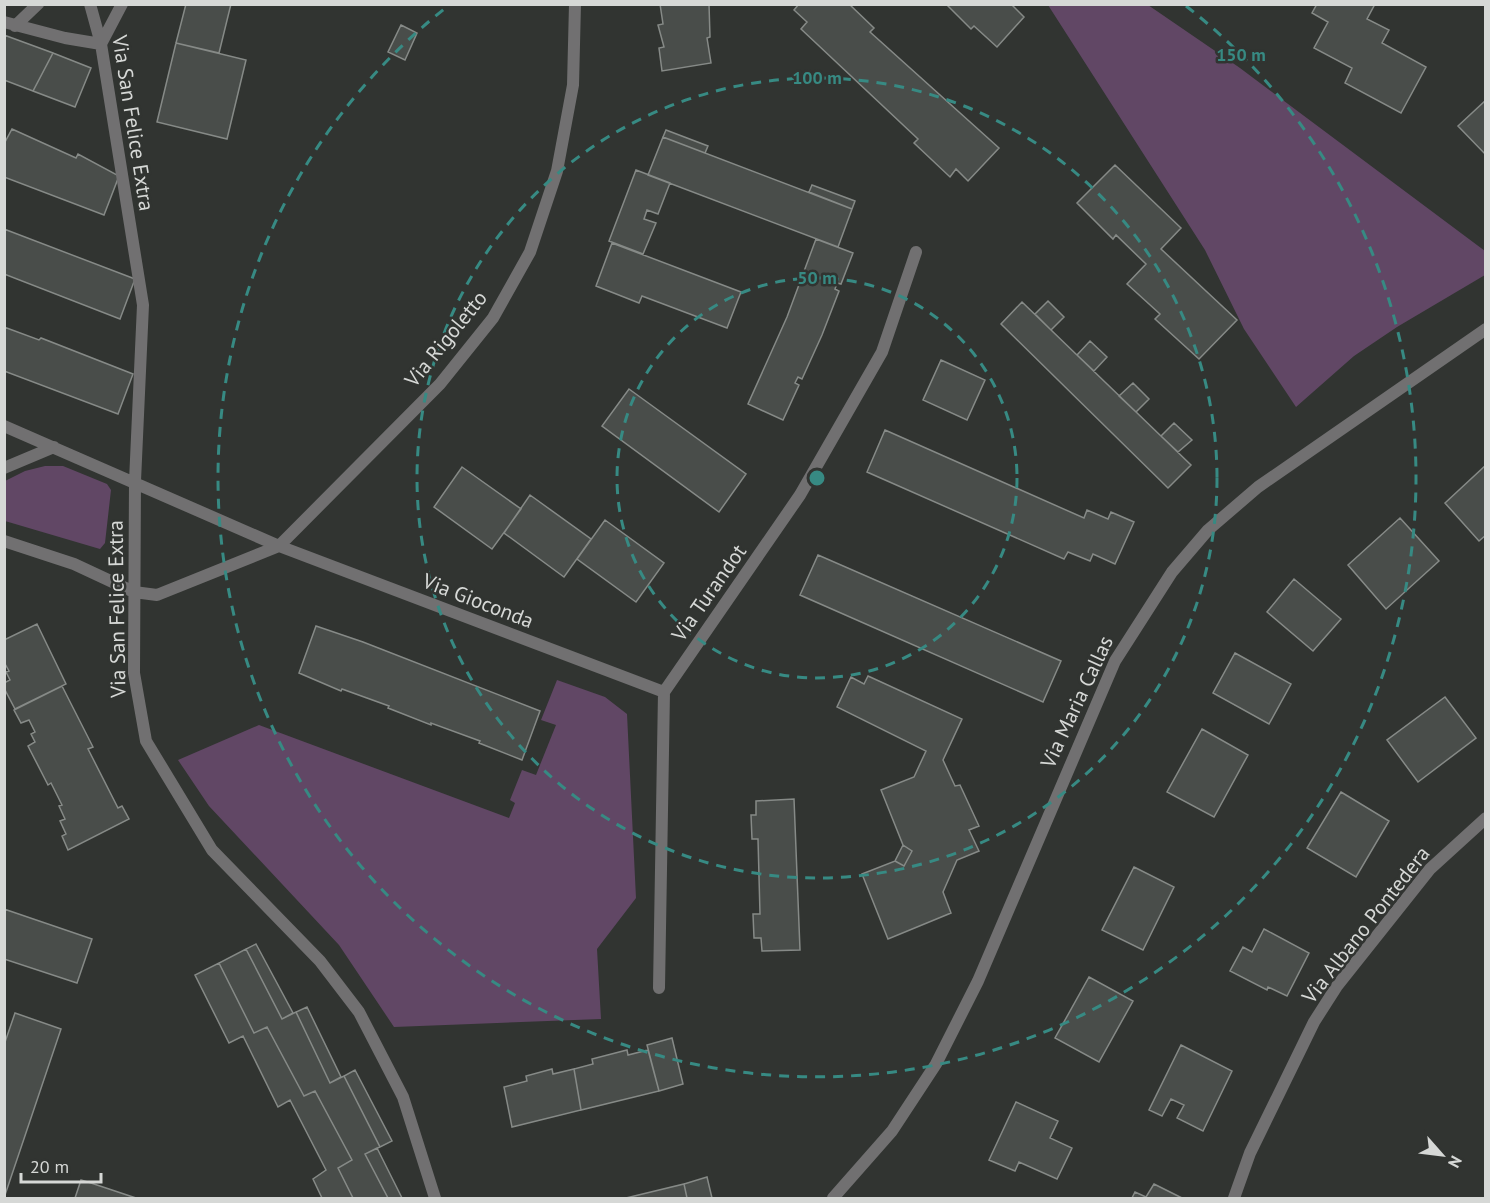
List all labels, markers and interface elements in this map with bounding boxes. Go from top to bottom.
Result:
street label: Via San Felice Extra [106,32,161,213]
text: 150 m [1216,43,1266,66]
text: 100 m [792,66,842,89]
text: 50 m [797,266,837,289]
street label: Via Rigoletto [398,285,493,393]
centre of rings [807,468,827,488]
street label: Via San Felice Extra [101,520,132,699]
street label: Via Turandot [665,539,752,647]
street label: Via Gioconda [418,567,538,634]
street label: Via Maria Callas [1034,631,1119,773]
street label: Via Albano Pontedera [1295,841,1435,1010]
north arrow [1412,1125,1472,1185]
scale bar [21,1146,100,1184]
text: N [1444,1153,1467,1171]
text: 20 m [30,1155,69,1178]

